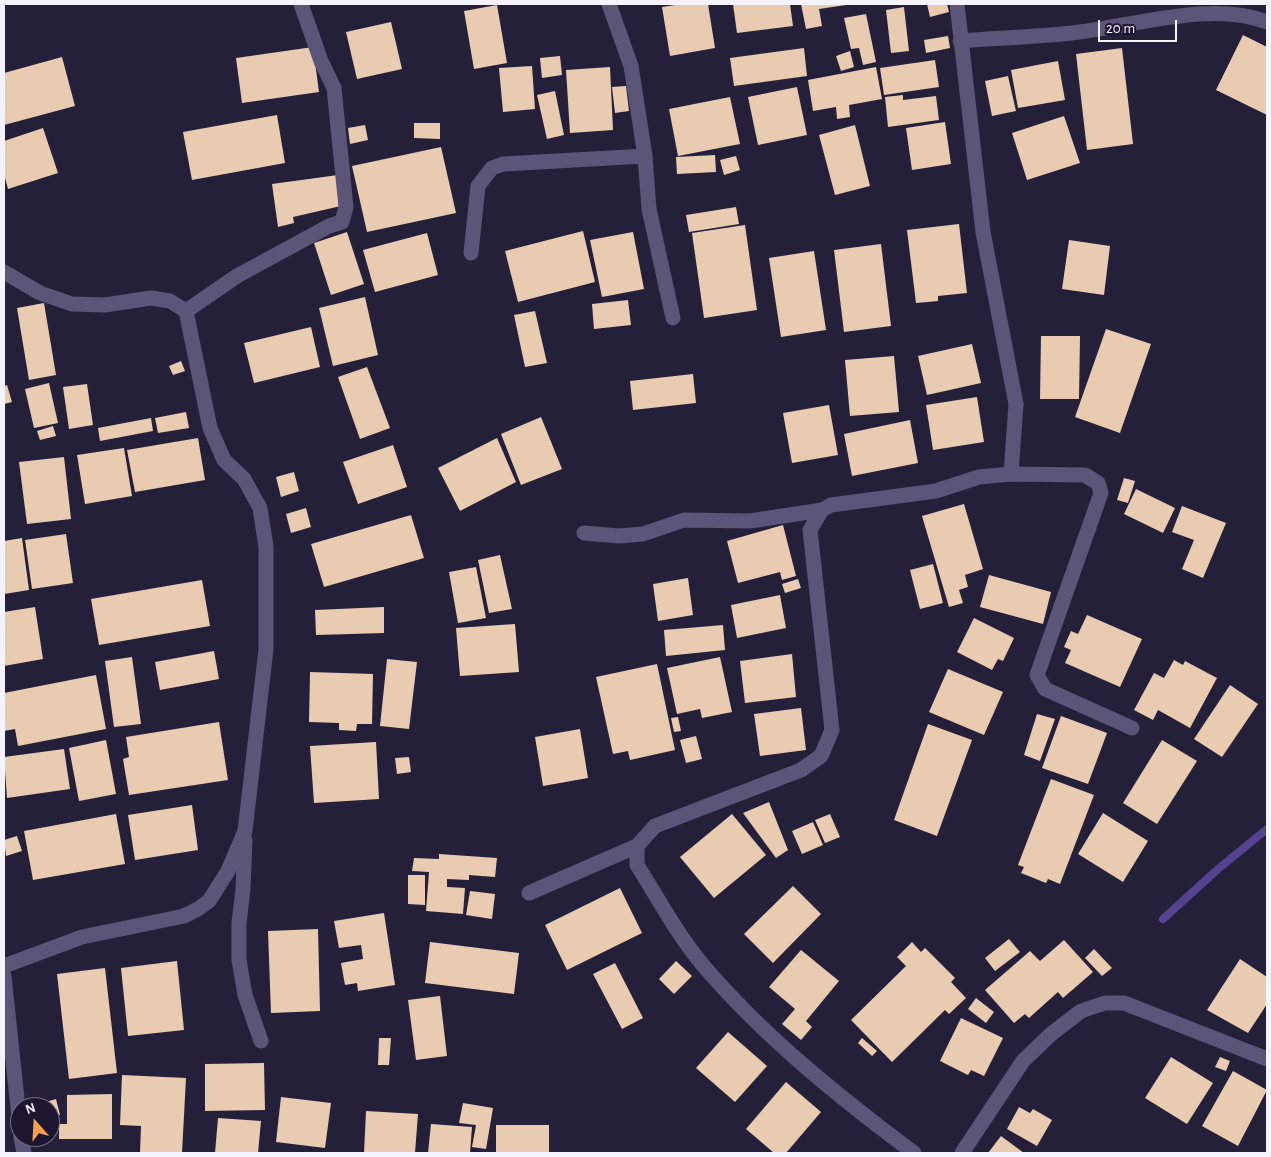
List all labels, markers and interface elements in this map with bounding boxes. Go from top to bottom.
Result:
scale bar [1101,10,1180,42]
text: 20 m [1106,21,1135,36]
north arrow [10,1097,60,1147]
text: N [24,1101,37,1117]

